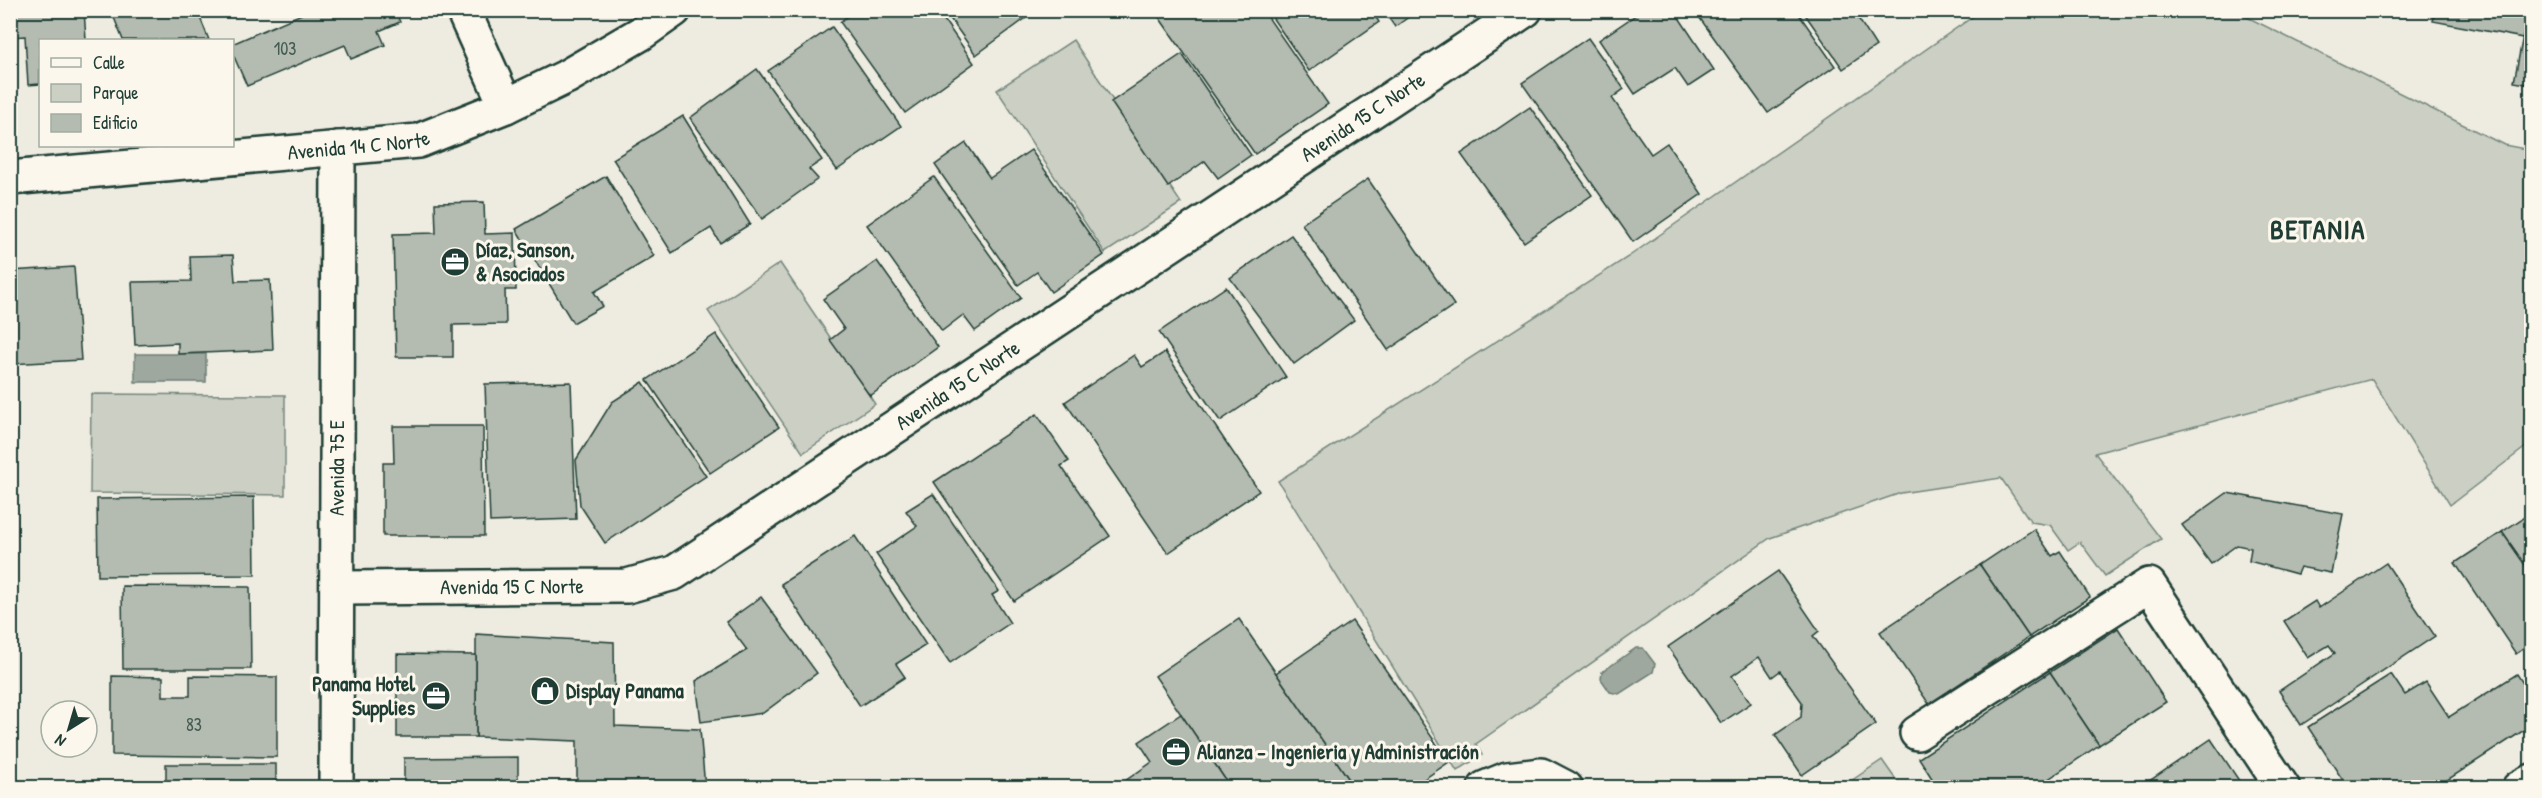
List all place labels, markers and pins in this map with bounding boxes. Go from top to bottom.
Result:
place label: Díaz, Sanson, & Asociados [476,235,575,288]
office icon: Díaz, Sanson, & Asociados [439,246,471,278]
place label: Panama Hotel Supplies [312,669,415,723]
shop icon: Display Panama [529,675,561,707]
place label: Display Panama [566,676,685,706]
office icon: Panama Hotel Supplies [420,680,452,712]
office icon: Alianza - Ingenieria y Administración [1160,736,1192,768]
place label: Alianza - Ingenieria y Administración [1197,737,1479,767]

